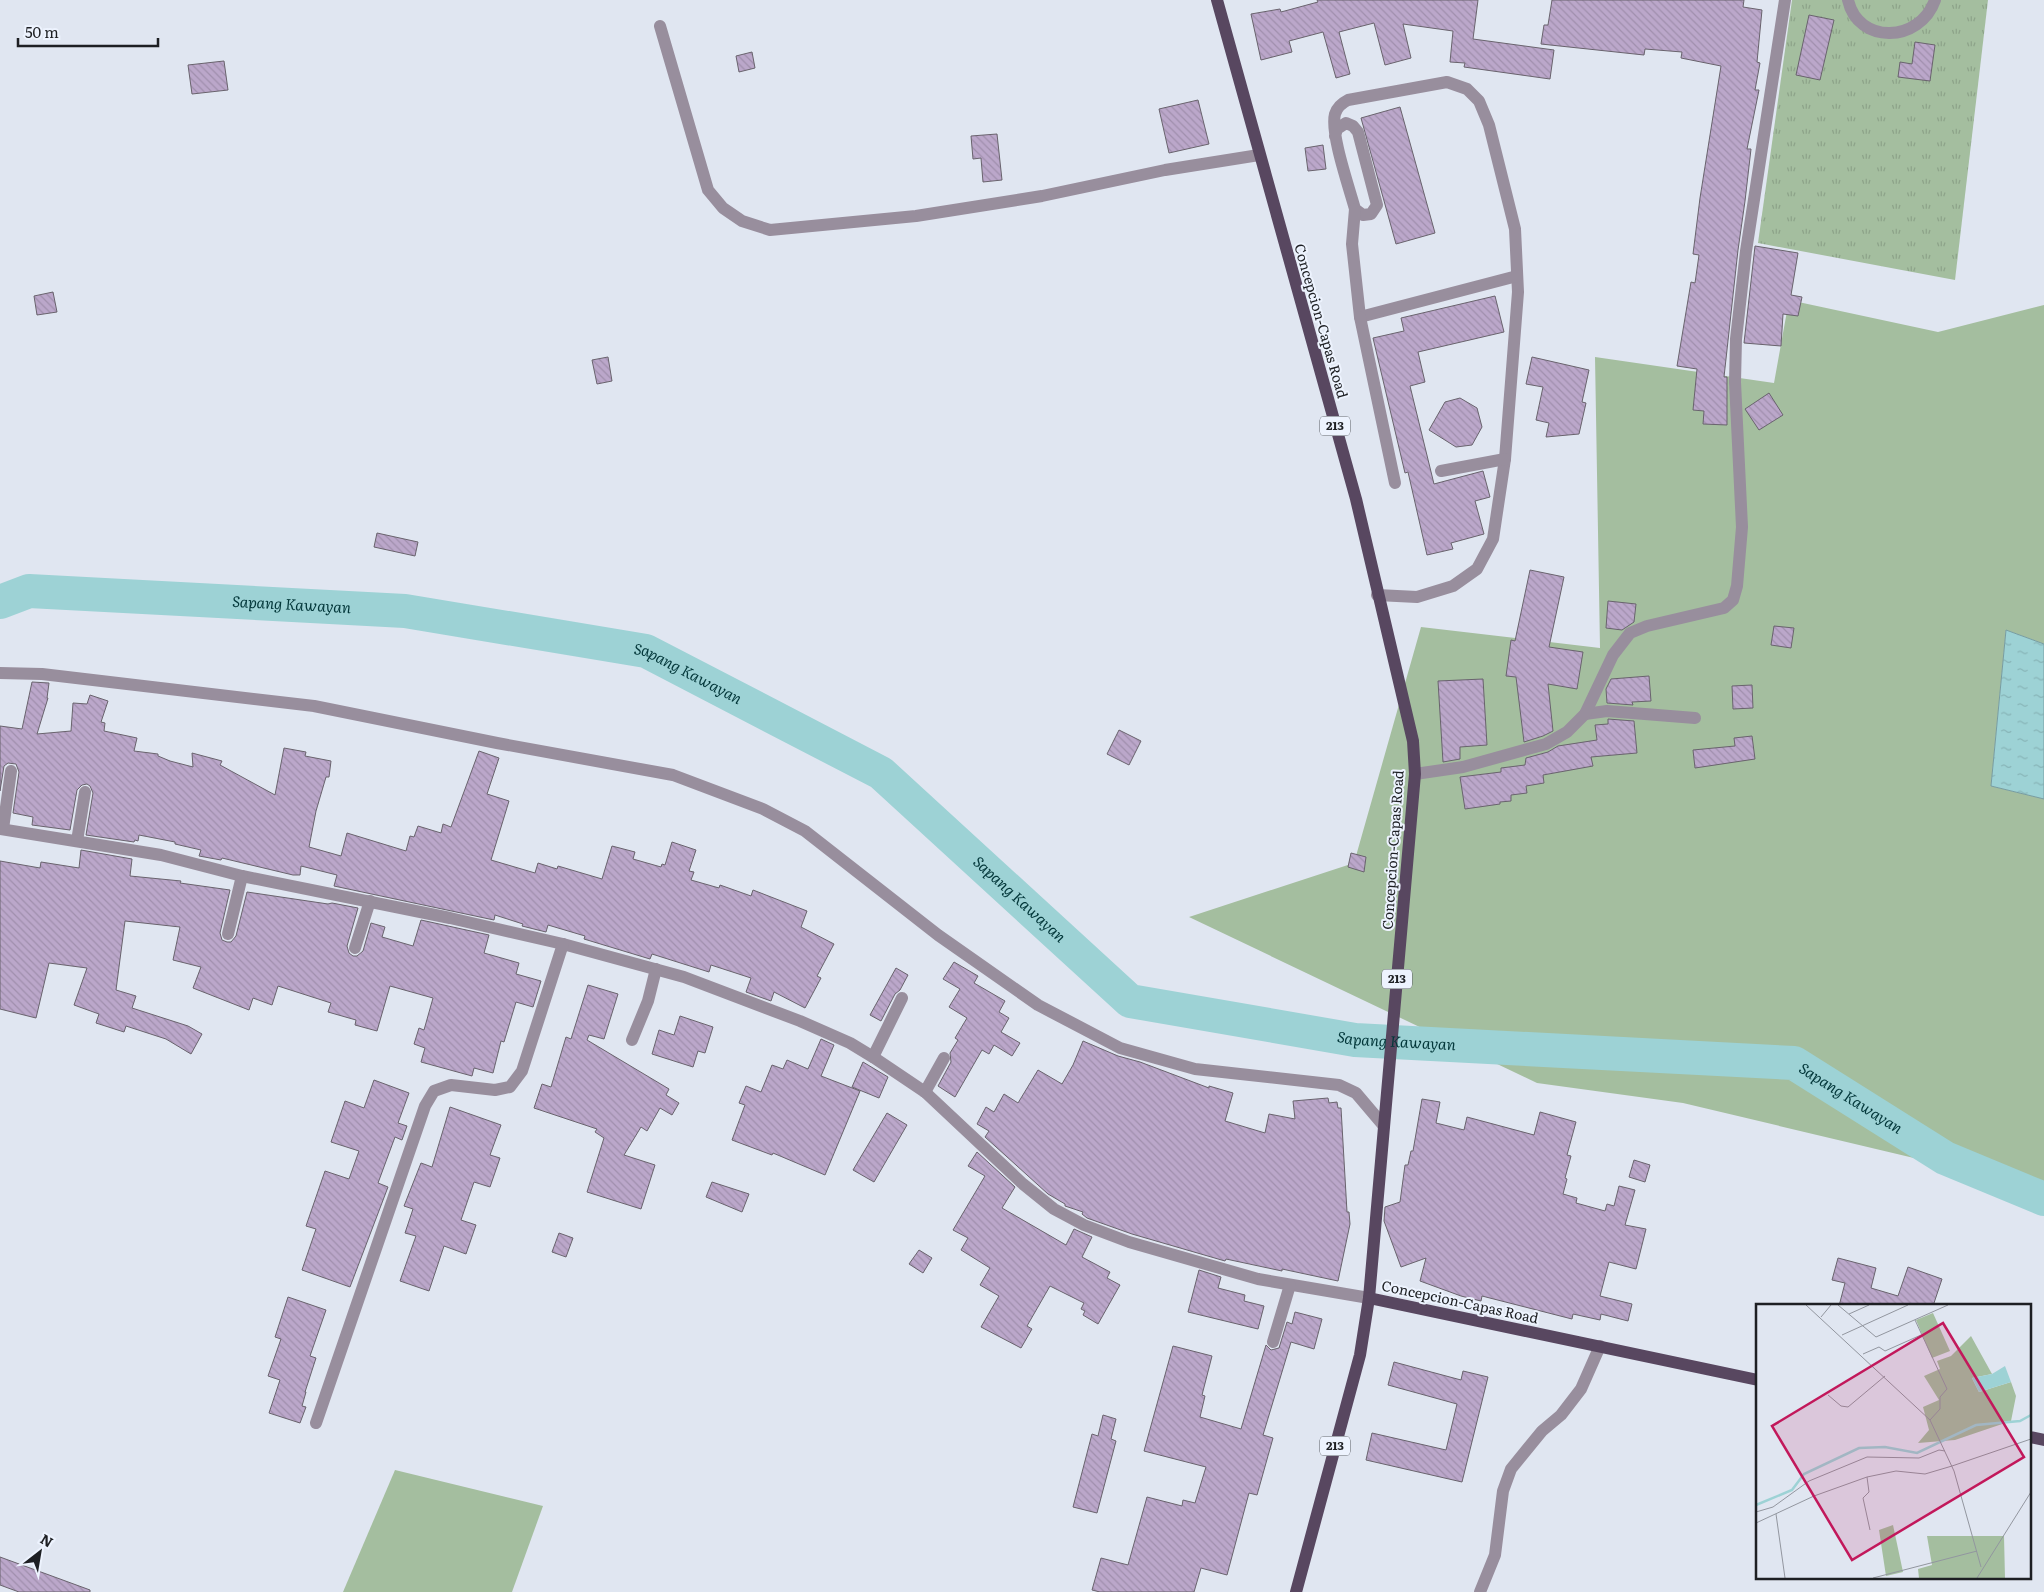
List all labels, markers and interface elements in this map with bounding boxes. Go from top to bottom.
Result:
scale bar [18,15,158,47]
text: 50 m [25,20,59,43]
street label: Concepcion-Capas Road [1290,241,1354,401]
road number: 213 [1320,416,1350,436]
water label: Sapang Kawayan [232,589,352,618]
water label: Sapang Kawayan [632,636,747,709]
street label: Concepcion-Capas Road [1376,769,1408,930]
water label: Sapang Kawayan [969,850,1072,947]
road number: 213 [1382,970,1412,989]
water label: Sapang Kawayan [1336,1024,1456,1055]
water label: Sapang Kawayan [1795,1056,1908,1139]
street label: Concepcion-Capas Road [1380,1275,1541,1328]
inset map [1756,1304,2032,1580]
road number: 213 [1320,1436,1350,1455]
north arrow [15,1527,65,1577]
text: N [37,1528,58,1552]

